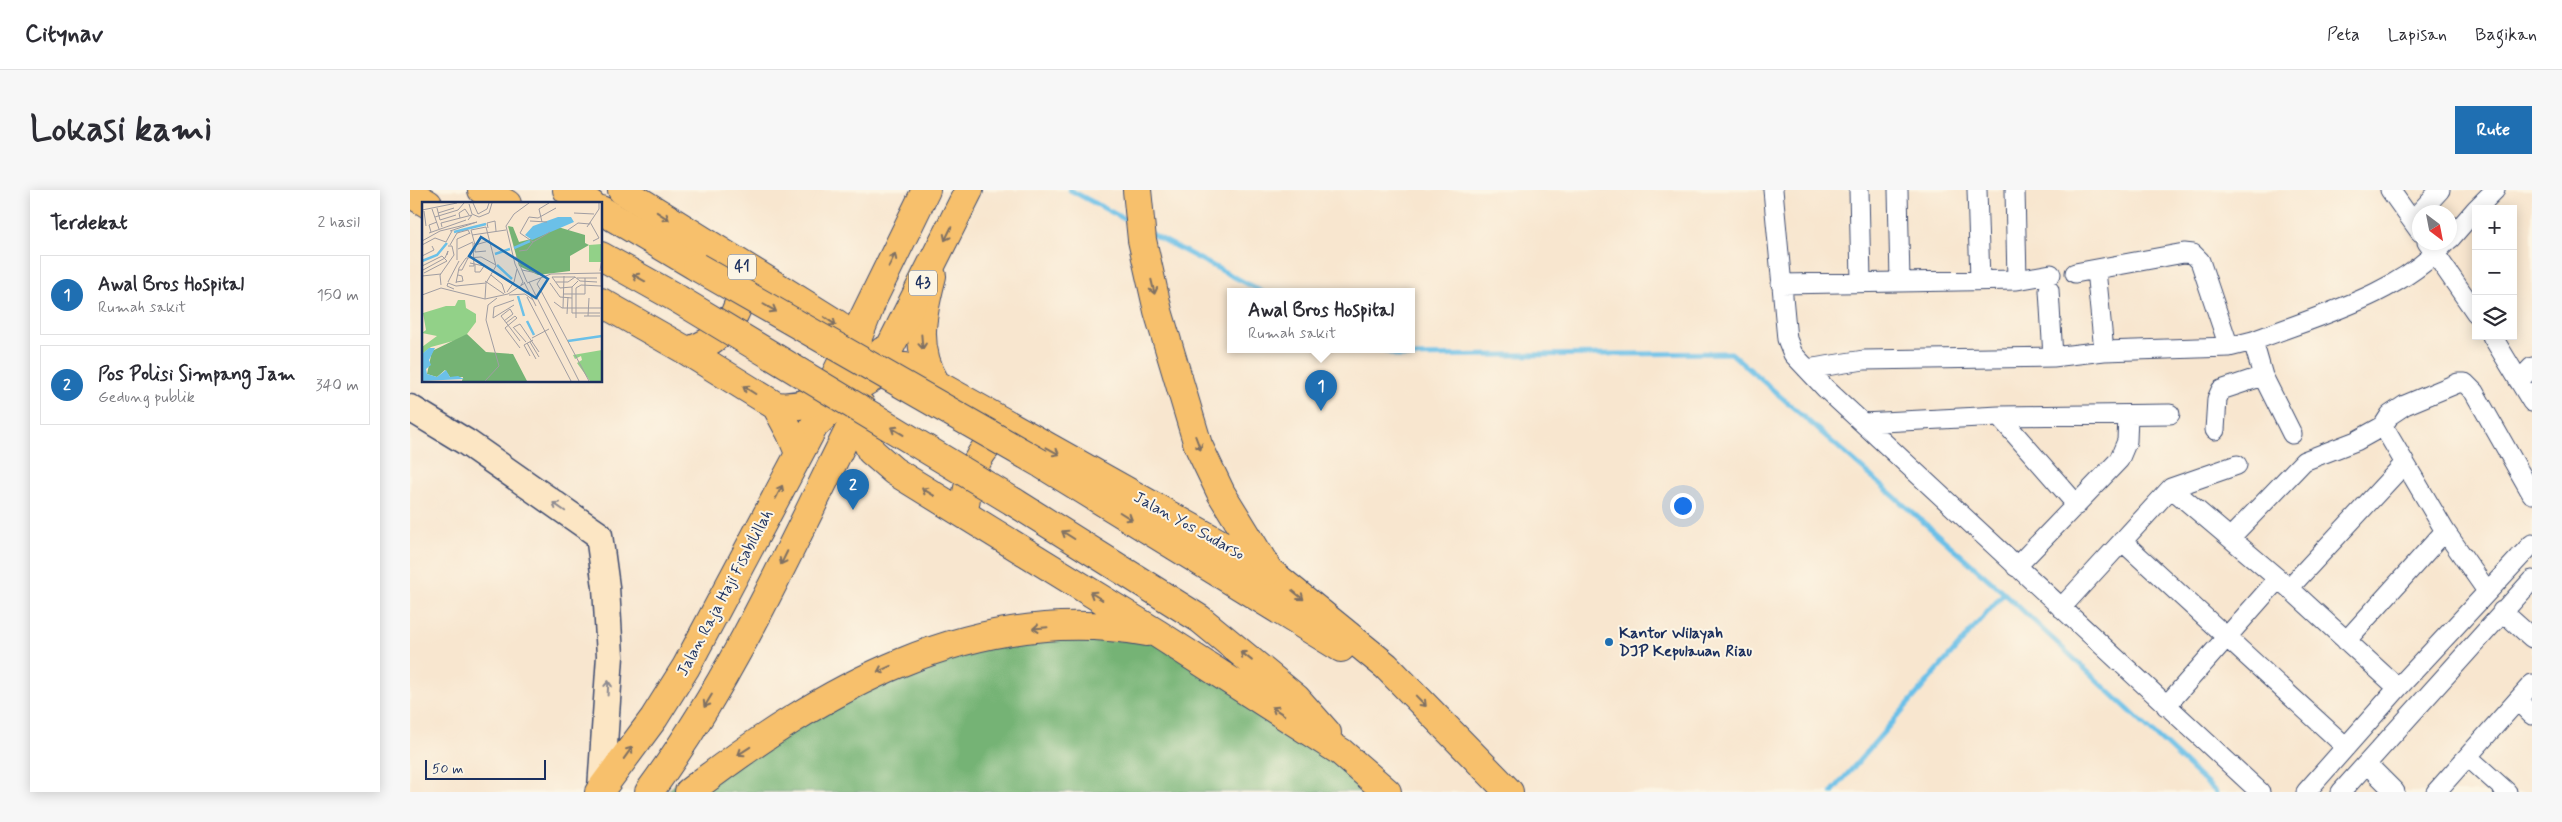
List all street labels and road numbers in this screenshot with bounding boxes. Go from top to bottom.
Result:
road number: 41 [728,254,756,280]
road number: 43 [909,270,937,296]
street label: Jalan Yos Sudarso [1130,487,1248,565]
street label: Jalan Raja Haji Fisabilillah [672,506,778,680]

